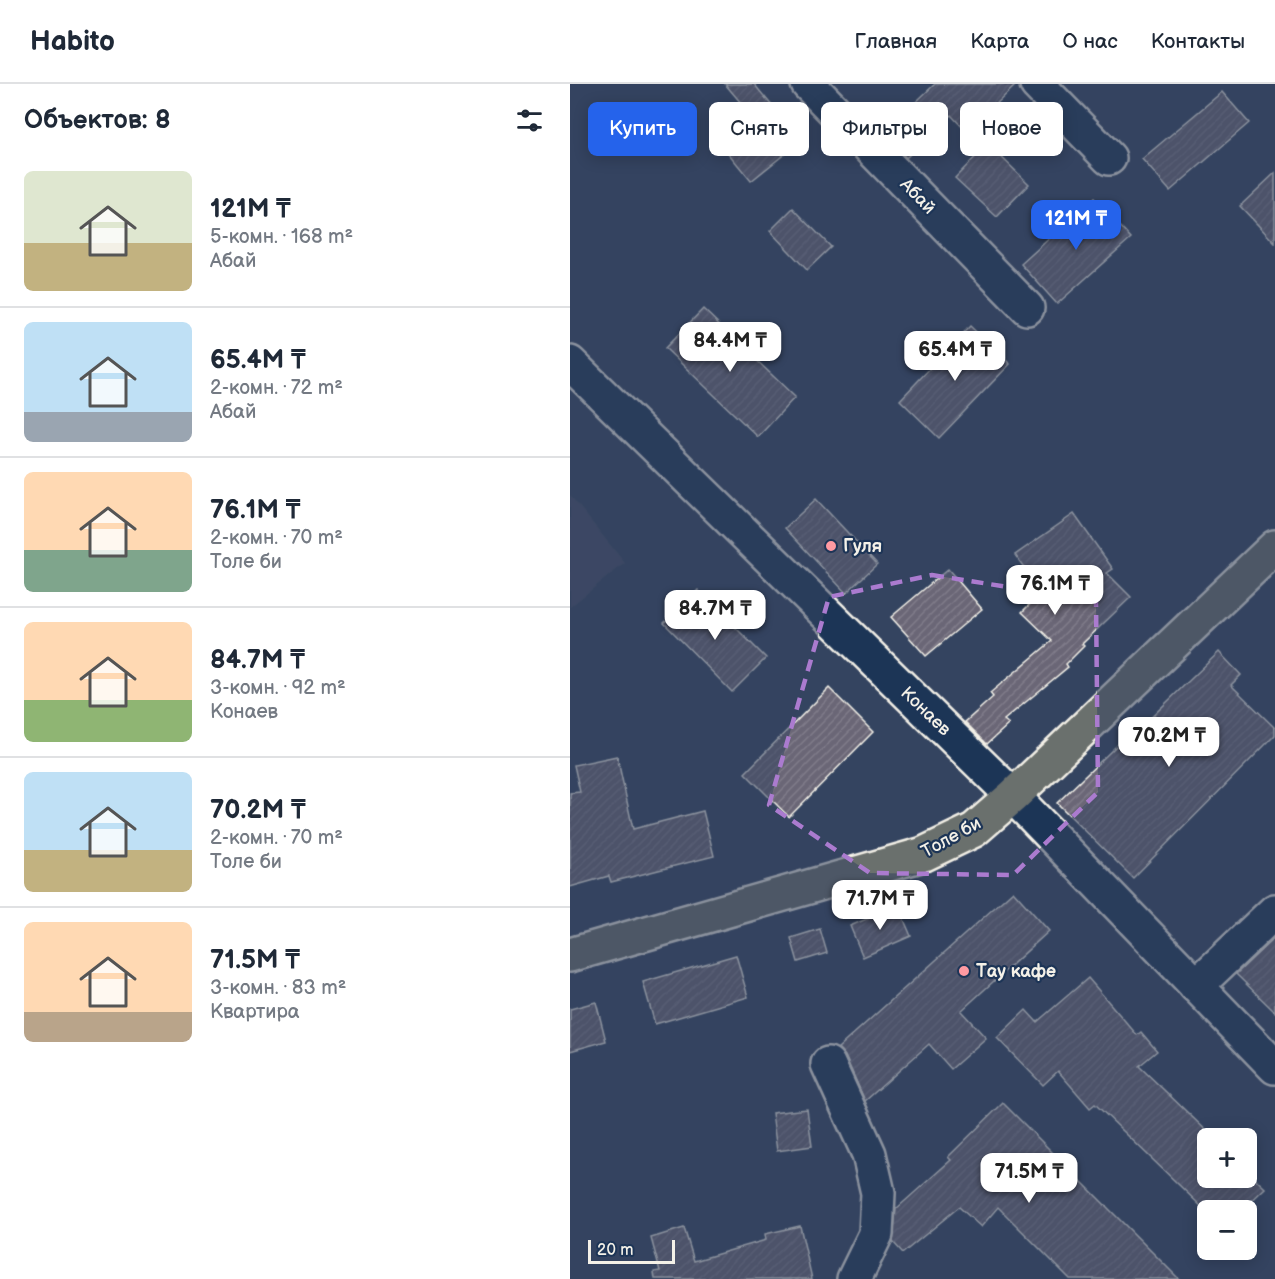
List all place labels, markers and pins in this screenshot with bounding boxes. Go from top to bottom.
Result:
pin: 121M ₸ [1027,200,1125,251]
pin: 84.4M ₸ [675,322,785,373]
pin: 65.4M ₸ [900,331,1010,382]
place label: Гуля [843,536,882,557]
marker: Гуля [824,539,838,553]
pin: 76.1M ₸ [1000,565,1110,616]
pin: 84.7M ₸ [660,590,770,641]
pin: 70.2M ₸ [1114,717,1224,768]
pin: 71.7M ₸ [825,880,935,931]
place label: Тау кафе [976,961,1056,982]
marker: Тау кафе [957,964,971,978]
pin: 71.5M ₸ [974,1153,1084,1204]

